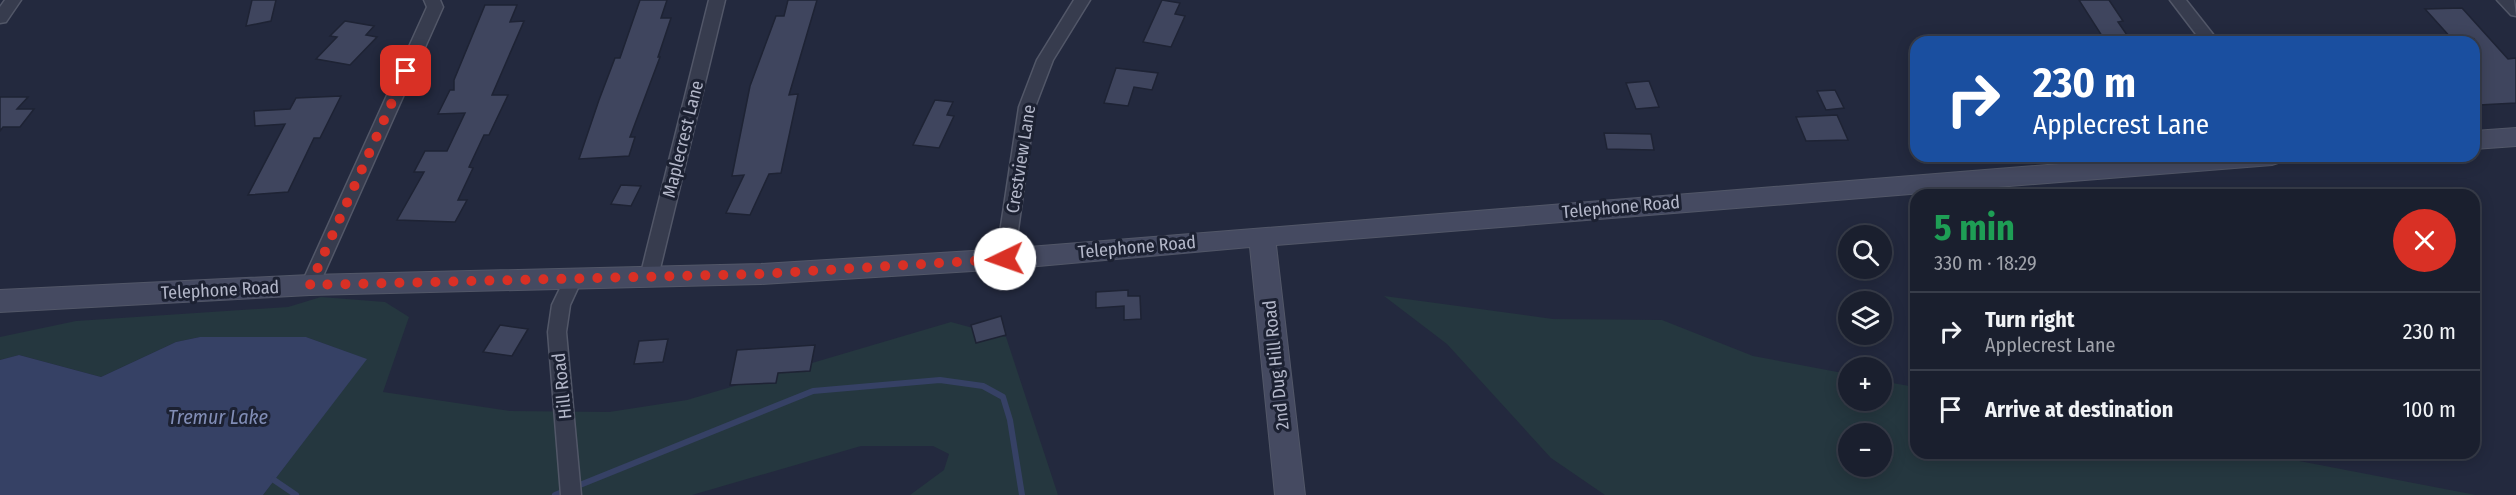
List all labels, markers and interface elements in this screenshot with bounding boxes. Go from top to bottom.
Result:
pin [380,45,431,96]
icon: arrive [389,54,422,87]
text: 230 m [2033,58,2136,108]
icon: right [1934,60,2012,138]
street label: Maplecrest Lane [658,78,708,200]
street label: Crestview Lane [1002,103,1040,215]
text: Applecrest Lane [2033,109,2209,141]
street label: Telephone Road [1561,191,1681,223]
text: 5 min [1934,206,2015,250]
button: close [2393,209,2456,272]
map controls [1838,225,1892,477]
button: search [1838,225,1892,279]
position arrow [973,227,1037,291]
street label: Telephone Road [1077,231,1197,263]
text: 330 m · 18:29 [1934,251,2037,275]
street label: Telephone Road [160,276,280,304]
button: layers [1838,291,1892,345]
street label: 2nd Dug Hill Road [1258,299,1294,431]
text: Turn right [1985,306,2074,333]
icon: right [1934,315,1967,348]
text: 230 m [2403,318,2456,345]
text: Applecrest Lane [1985,333,2115,357]
street label: Hill Road [548,352,576,420]
button: + [1838,357,1892,411]
icon: arrive [1934,393,1967,426]
text: Arrive at destination [1985,396,2173,423]
text: 100 m [2402,396,2456,423]
water label: Tremur Lake [168,405,268,429]
button: − [1838,423,1892,477]

